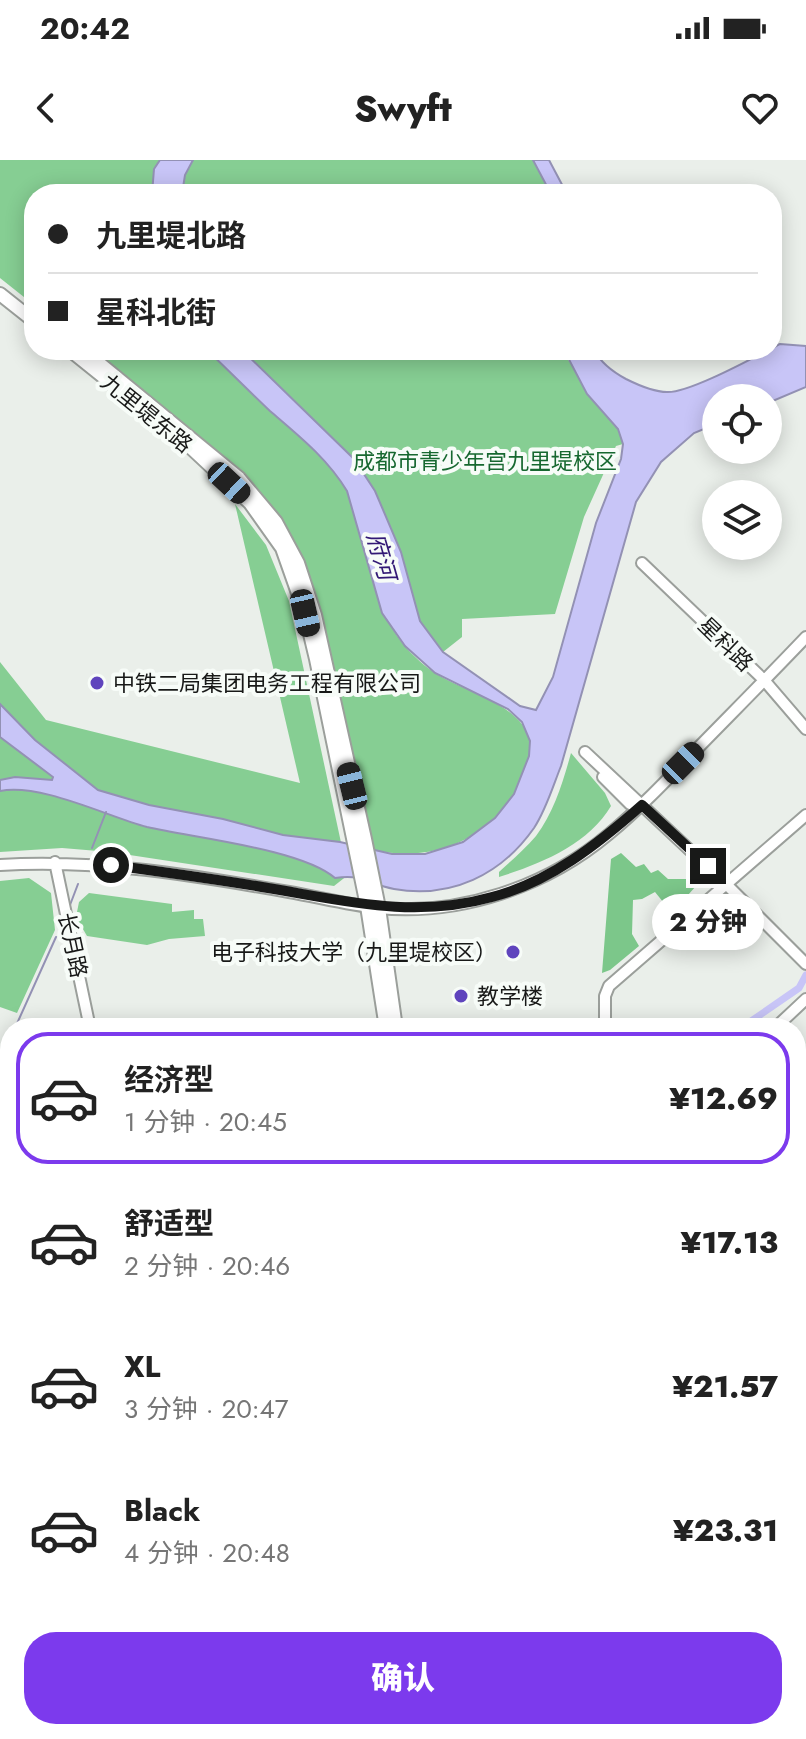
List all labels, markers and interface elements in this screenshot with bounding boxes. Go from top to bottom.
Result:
text: 20:42 [40,7,130,50]
text: Swyft [354,82,452,134]
icon: back [24,86,68,130]
icon: heart [738,86,782,130]
text: 九里堤北路 [96,214,246,257]
text: 星科北街 [96,291,216,334]
street label: 九里堤东路 [94,366,200,460]
map controls [702,384,782,560]
button: locate [702,384,782,464]
park label: 成都市青少年宫九里堤校区 [353,445,617,477]
car [203,458,255,508]
button: layers [702,480,782,560]
water label: 府河 [358,528,406,588]
car [288,587,322,639]
street label: 星科路 [691,610,761,678]
place label: 中铁二局集团电务工程有限公司 [113,667,421,699]
marker: 中铁二局集团电务工程有限公司 [88,674,106,692]
car [658,738,708,788]
car [335,760,369,812]
route start [93,847,129,883]
route end [690,848,726,884]
callout: 2 分钟 [652,894,764,950]
text: 2 分钟 [669,903,747,941]
street label: 长月路 [50,909,96,981]
place label: 电子科技大学（九里堤校区） [211,936,497,968]
marker: 电子科技大学（九里堤校区） [504,943,522,961]
place label: 教学楼 [477,980,543,1012]
marker: 教学楼 [452,987,470,1005]
text: 经济型 [124,1058,214,1101]
icon: car [28,1062,100,1134]
text: ¥12.69 [669,1077,778,1120]
text: 1 分钟 · 20:45 [124,1103,287,1141]
text: 舒适型 [124,1202,214,1245]
icon: car [28,1206,100,1278]
text: ¥17.13 [681,1221,778,1264]
text: 2 分钟 · 20:46 [124,1247,290,1285]
text: XL [124,1345,160,1388]
icon: car [28,1350,100,1422]
text: ¥21.57 [672,1365,778,1408]
text: 3 分钟 · 20:47 [124,1390,288,1428]
text: Black [124,1489,200,1532]
icon: car [28,1494,100,1566]
text: ¥23.31 [673,1509,778,1552]
text: 4 分钟 · 20:48 [124,1534,290,1572]
button: 确认 [24,1632,782,1724]

